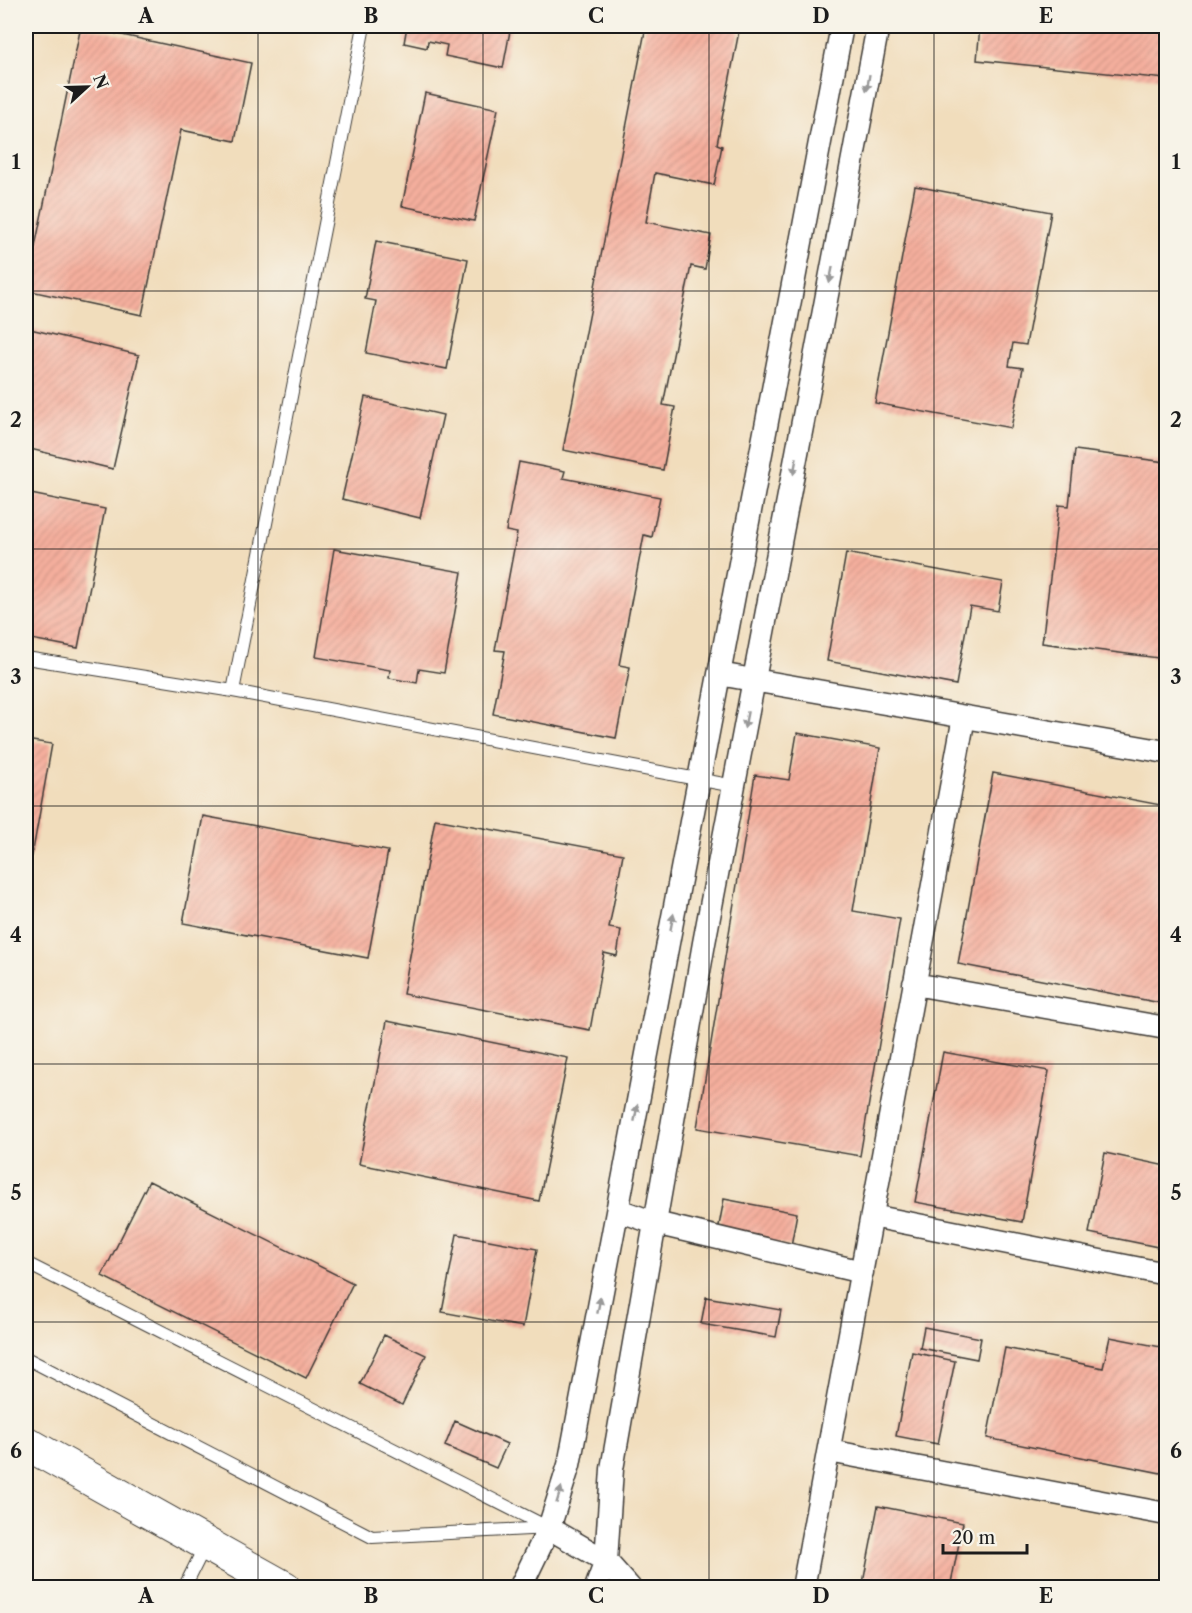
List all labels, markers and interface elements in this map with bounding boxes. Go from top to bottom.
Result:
text: A [137,4,154,28]
text: B [364,4,379,28]
text: C [588,4,604,28]
text: D [812,4,830,28]
text: E [1039,4,1053,28]
north arrow [57,57,117,117]
text: N [89,71,113,92]
one-way arrow [863,74,872,93]
text: 1 [12,150,21,174]
text: 1 [1172,150,1181,174]
one-way arrow [826,265,835,284]
text: 2 [10,408,22,432]
text: 2 [1170,408,1182,432]
one-way arrow [790,457,799,476]
text: 3 [10,665,22,689]
text: 3 [1170,665,1182,689]
one-way arrow [741,710,750,729]
one-way arrow [668,912,677,931]
text: 4 [10,923,22,947]
text: 4 [1170,923,1182,947]
one-way arrow [632,1103,641,1122]
text: 5 [10,1181,22,1205]
text: 5 [1170,1181,1182,1205]
one-way arrow [595,1295,604,1314]
text: 6 [10,1439,22,1463]
text: 6 [1170,1439,1182,1463]
one-way arrow [555,1486,564,1504]
scale bar [943,1517,1027,1555]
text: 20 m [952,1527,996,1549]
text: A [137,1584,154,1608]
text: B [364,1584,379,1608]
text: C [588,1584,604,1608]
text: D [812,1584,830,1608]
text: E [1039,1584,1053,1608]

